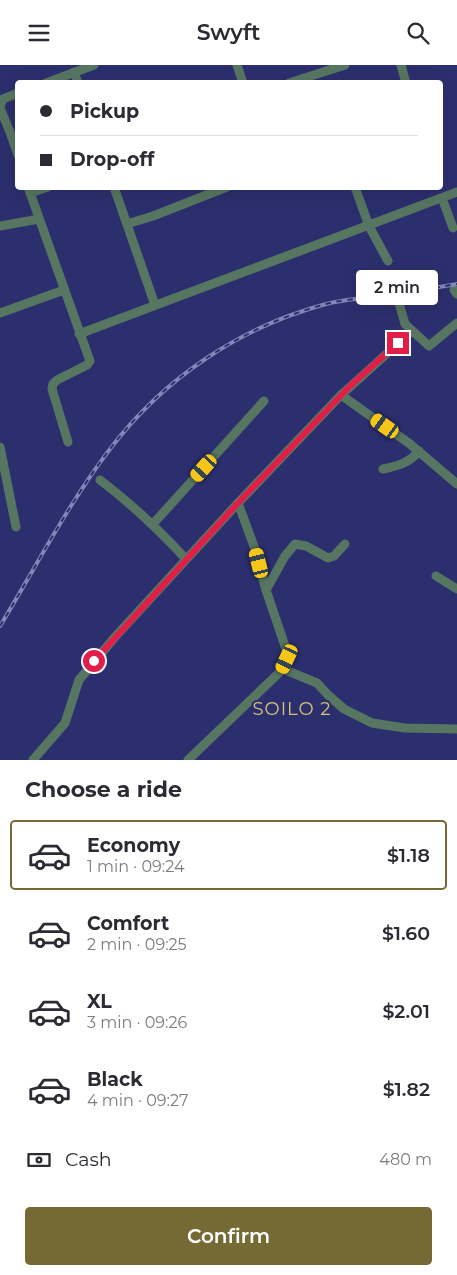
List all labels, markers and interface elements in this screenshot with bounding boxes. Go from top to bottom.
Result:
icon: menu [25,19,53,47]
text: Swyft [197,19,260,46]
icon: search [404,19,432,47]
text: Pickup [70,100,139,123]
text: Drop-off [70,148,154,171]
callout: 2 min [357,271,439,305]
text: 2 min [374,278,420,297]
route end [387,332,409,354]
car [368,411,401,441]
car [188,452,219,484]
car [248,547,269,579]
car [273,642,300,676]
route start [83,650,105,672]
district label: SOILO 2 [252,698,332,720]
text: Choose a ride [25,776,182,803]
icon: car [27,833,72,878]
text: Economy [87,834,180,857]
text: $1.18 [387,844,430,867]
text: 1 min · 09:24 [87,857,185,876]
icon: car [27,911,72,956]
text: Comfort [87,912,169,935]
text: $1.60 [382,922,430,945]
text: 2 min · 09:25 [87,935,187,954]
icon: car [27,989,72,1034]
text: XL [87,990,112,1013]
text: $2.01 [382,1000,430,1023]
text: 3 min · 09:26 [87,1013,187,1032]
icon: car [27,1067,72,1112]
text: Black [87,1068,143,1091]
text: $1.82 [383,1078,430,1101]
text: 4 min · 09:27 [87,1091,189,1110]
icon: cash [25,1146,53,1174]
text: Cash [65,1148,112,1171]
text: 480 m [379,1150,432,1169]
button: Confirm [25,1207,432,1265]

